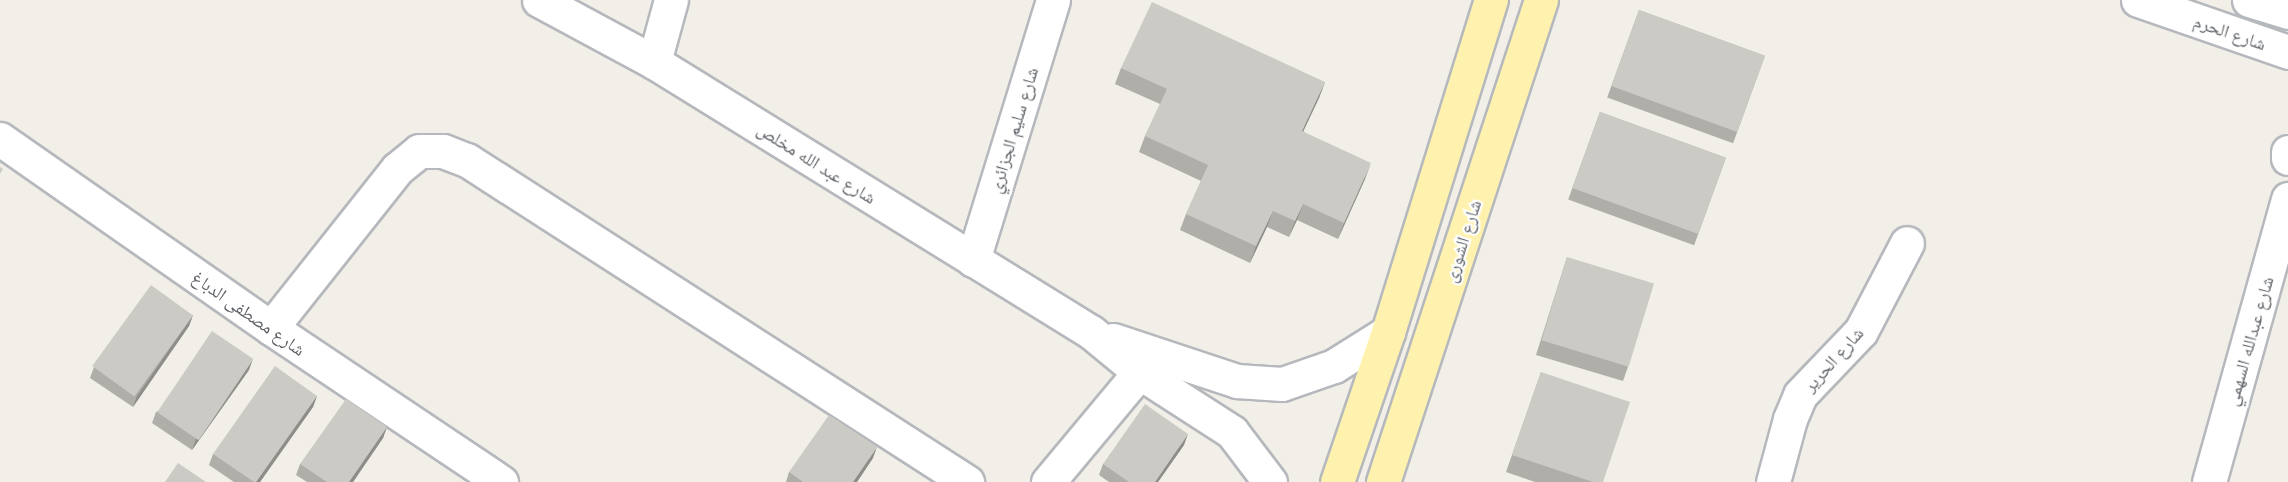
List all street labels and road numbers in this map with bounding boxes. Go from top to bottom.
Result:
street label: شارع الحرم [2191,10,2269,54]
street label: شارع سليم الجزائري [984,64,1042,196]
street label: شارع عبد الله مخلص [754,118,880,208]
street label: شارع الشورى [1439,197,1485,285]
street label: شارع مصطفى الدباغ [188,266,310,360]
street label: شارع عبدالله السهمي [2220,274,2278,408]
street label: شارع الحرير [1798,322,1868,396]

